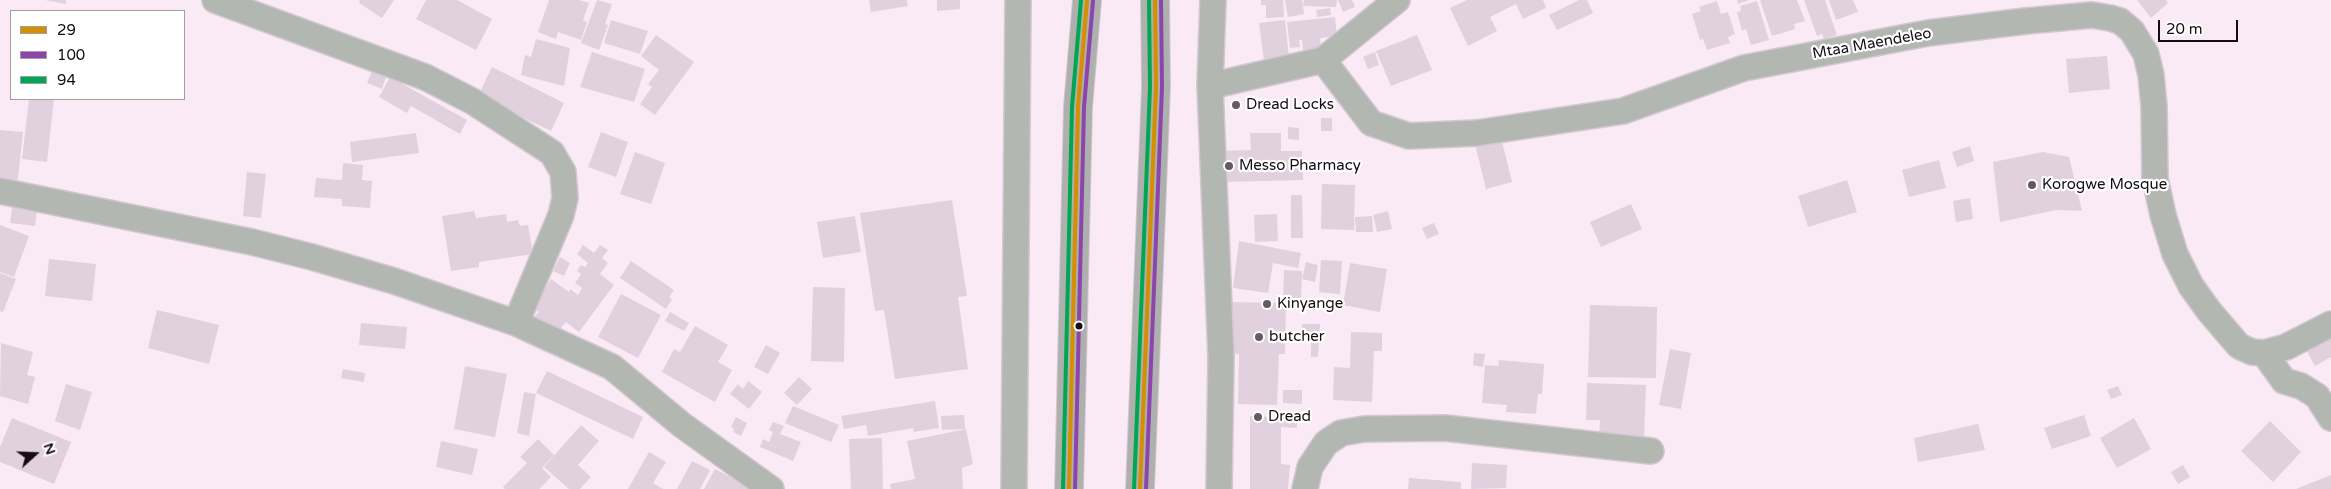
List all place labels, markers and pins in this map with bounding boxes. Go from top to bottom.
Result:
place label: Dread Locks [1246,96,1334,114]
marker: Dread Locks [1230,99,1242,111]
place label: Messo Pharmacy [1239,157,1361,175]
marker: Messo Pharmacy [1223,160,1235,172]
place label: Korogwe Mosque [2042,176,2167,194]
marker: Korogwe Mosque [2026,179,2038,191]
place label: Kinyange [1277,295,1343,313]
marker: Kinyange [1261,298,1273,310]
unlabelled marker [1074,321,1084,331]
place label: butcher [1269,328,1325,346]
marker: butcher [1253,331,1265,343]
place label: Dread [1268,408,1311,426]
marker: Dread [1252,411,1264,423]

